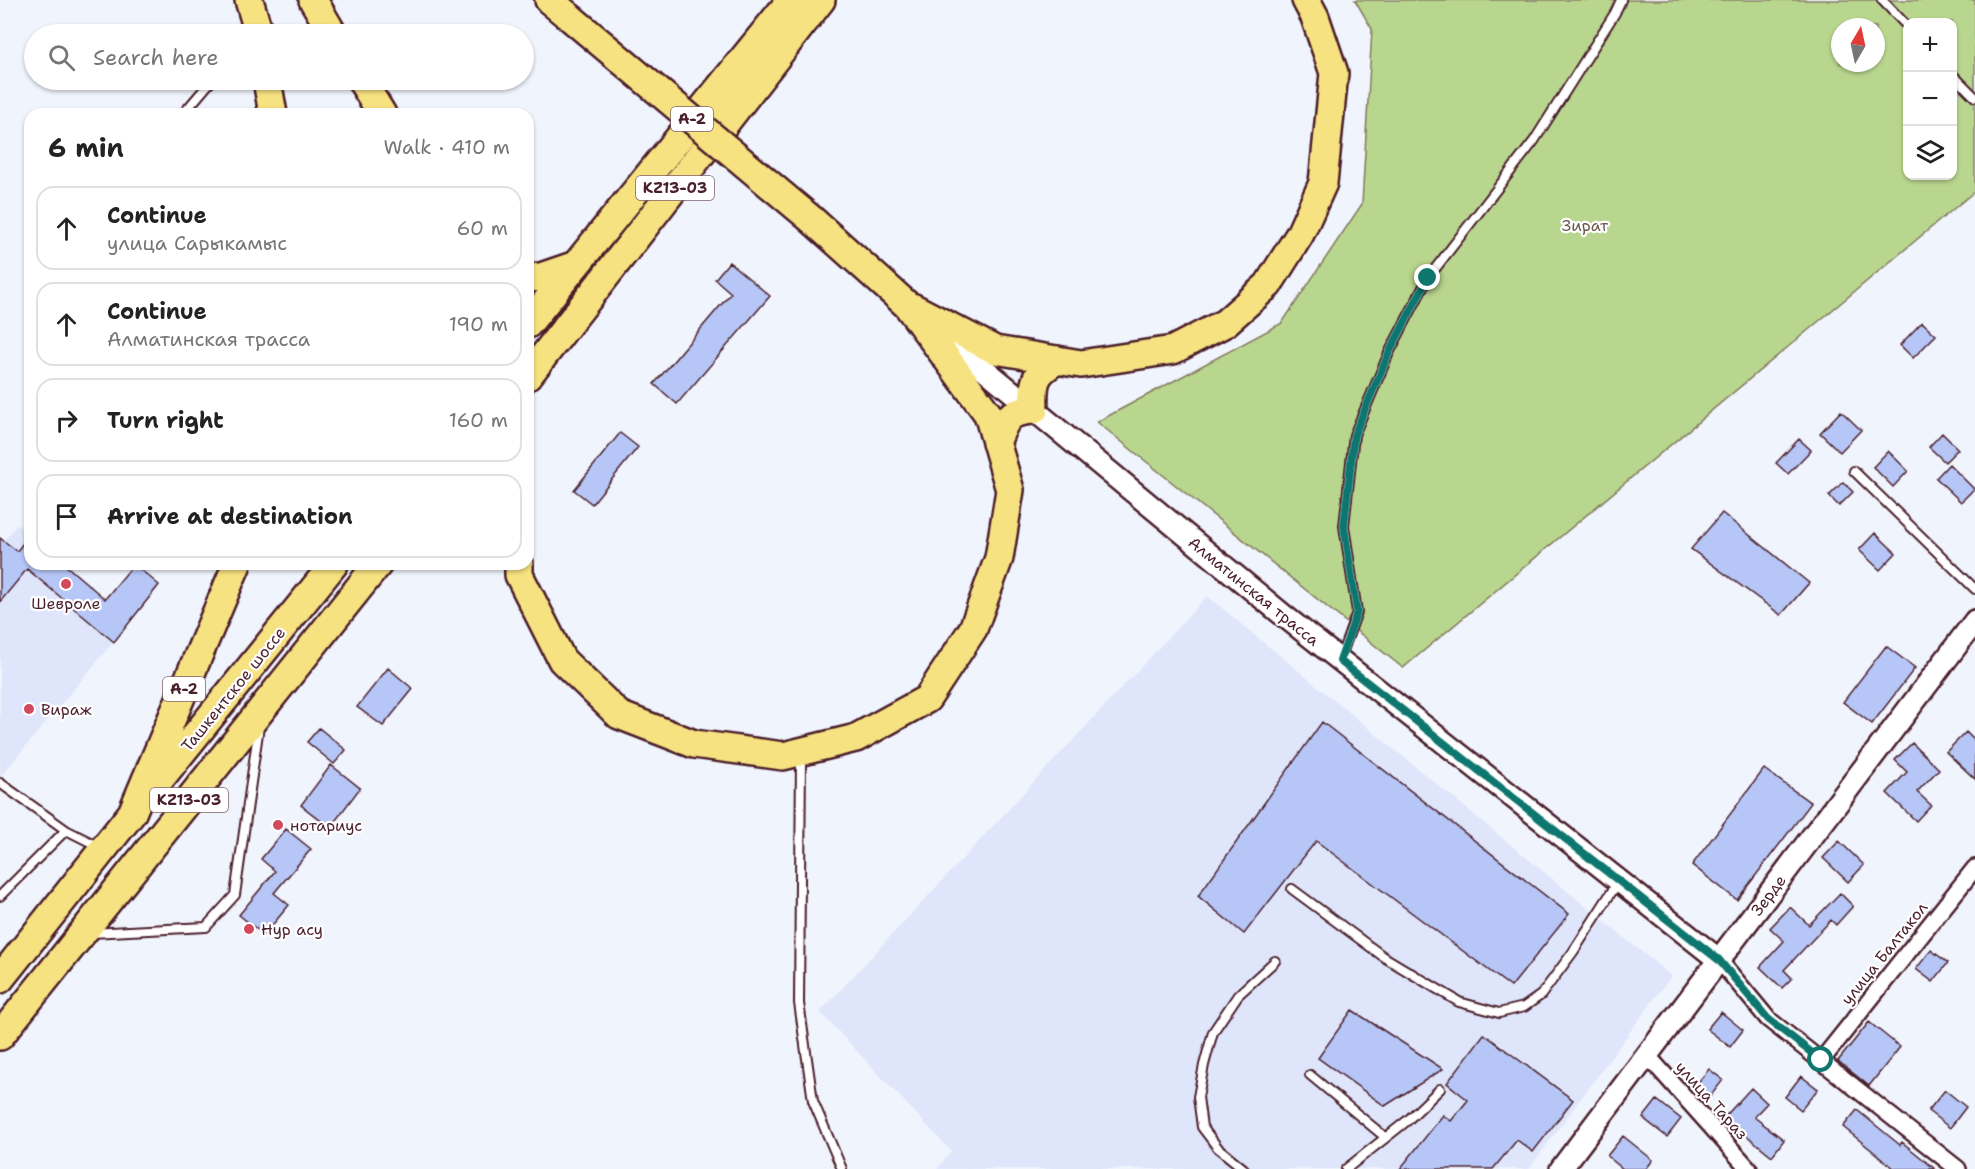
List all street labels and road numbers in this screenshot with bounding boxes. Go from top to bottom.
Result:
road number: A-2 [671,107,713,131]
road number: KZ13-03 [636,176,714,200]
street label: Алматинская трасса [1184,532,1324,651]
street label: Ташкентское шоссе [177,623,290,756]
road number: A-2 [163,677,205,701]
road number: KZ13-03 [150,788,228,812]
street label: Зерде [1746,871,1791,920]
street label: улица Балтакол [1836,897,1932,1009]
street label: улица Тараз [1671,1057,1752,1144]

